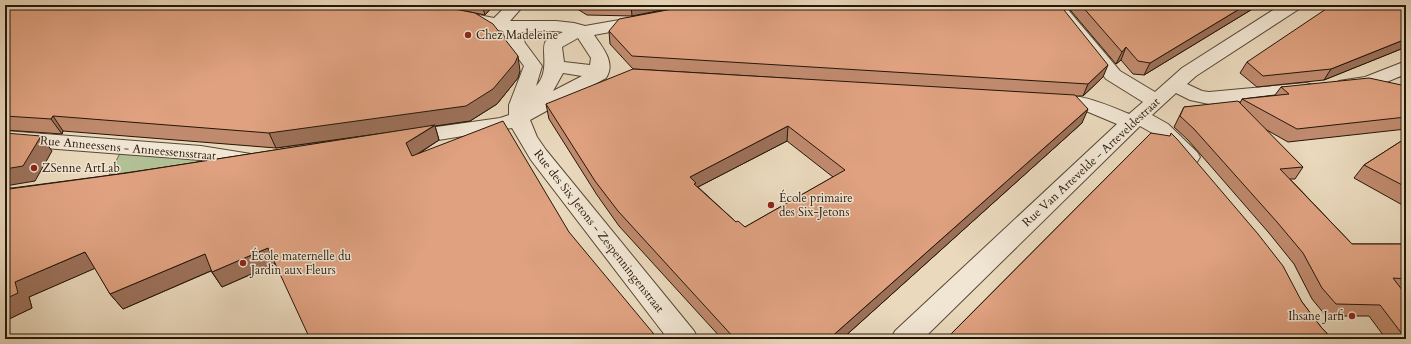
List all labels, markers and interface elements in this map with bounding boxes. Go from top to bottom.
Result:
place label: Chez Madeleine [476,27,558,43]
marker: Chez Madeleine [463,30,473,40]
street label: Rue Van Artevelde - Arteveldestraat [1019,94,1163,230]
street label: Rue Anneessens - Anneessensstraat [39,132,217,164]
street label: Rue des Six Jetons - Zespenningenstraat [530,146,668,316]
place label: ZSenne ArtLab [42,160,120,176]
marker: ZSenne ArtLab [29,163,39,173]
place label: École primaire des Six-Jetons [779,189,853,220]
marker: École primaire des Six-Jetons [766,200,776,210]
place label: École maternelle du Jardin aux Fleurs [249,247,351,278]
marker: École maternelle du Jardin aux Fleurs [238,258,248,268]
place label: Ihsane Jarfi [1288,308,1344,324]
marker: Ihsane Jarfi [1347,311,1357,321]

